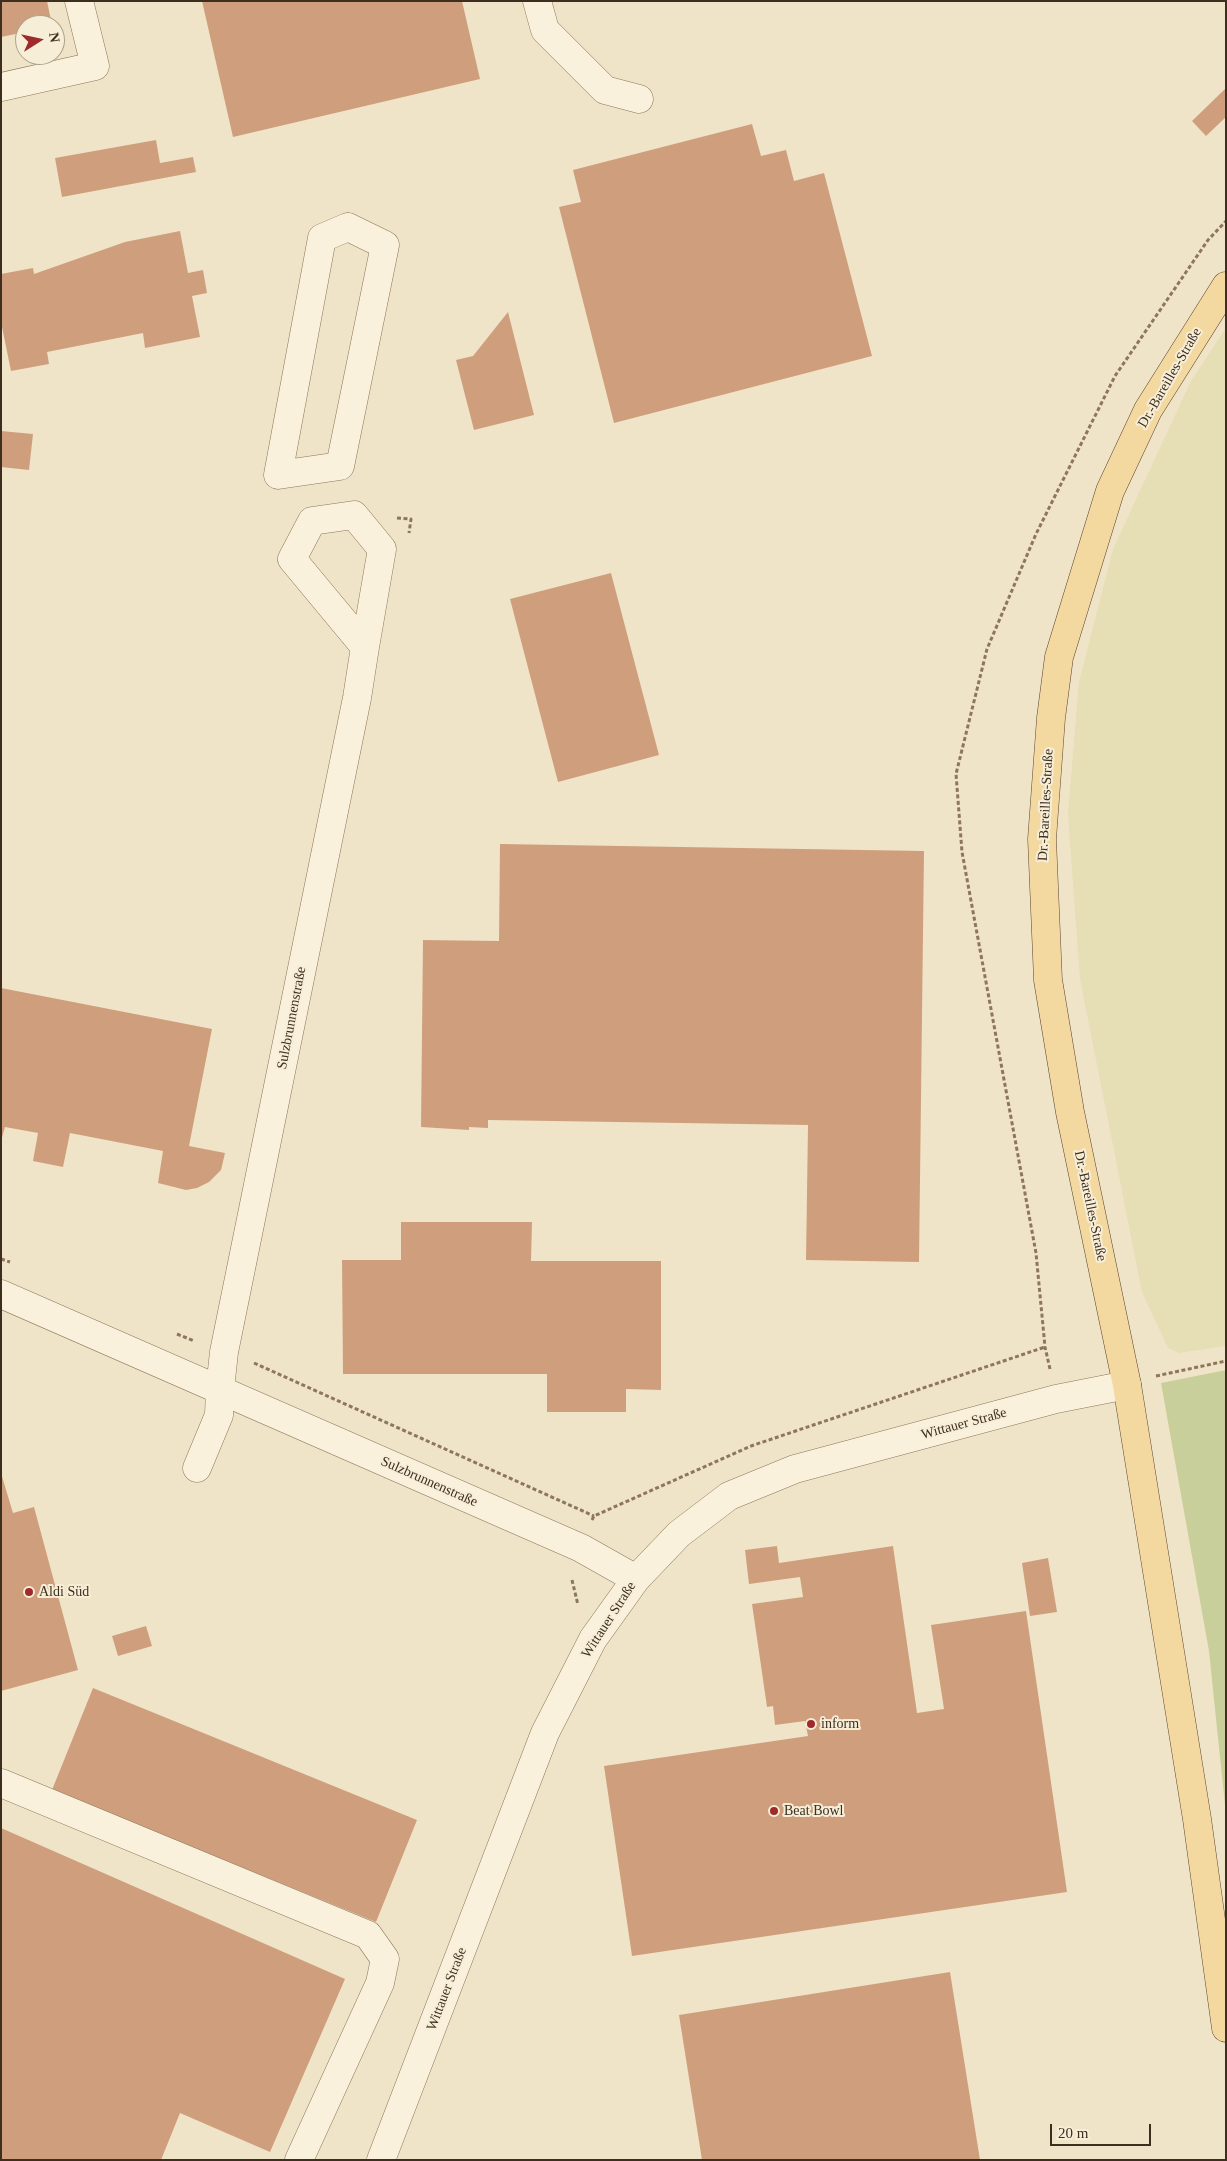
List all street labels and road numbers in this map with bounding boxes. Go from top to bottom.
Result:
street label: Dr.-Bareilles-Straße [1135,325,1205,431]
street label: Dr.-Bareilles-Straße [1035,748,1057,862]
street label: Sulzbrunnenstraße [274,965,310,1071]
street label: Dr.-Bareilles-Straße [1070,1149,1110,1263]
street label: Wittauer Straße [919,1405,1009,1443]
street label: Sulzbrunnenstraße [378,1453,480,1511]
street label: Wittauer Straße [578,1579,640,1661]
street label: Wittauer Straße [423,1945,471,2033]

